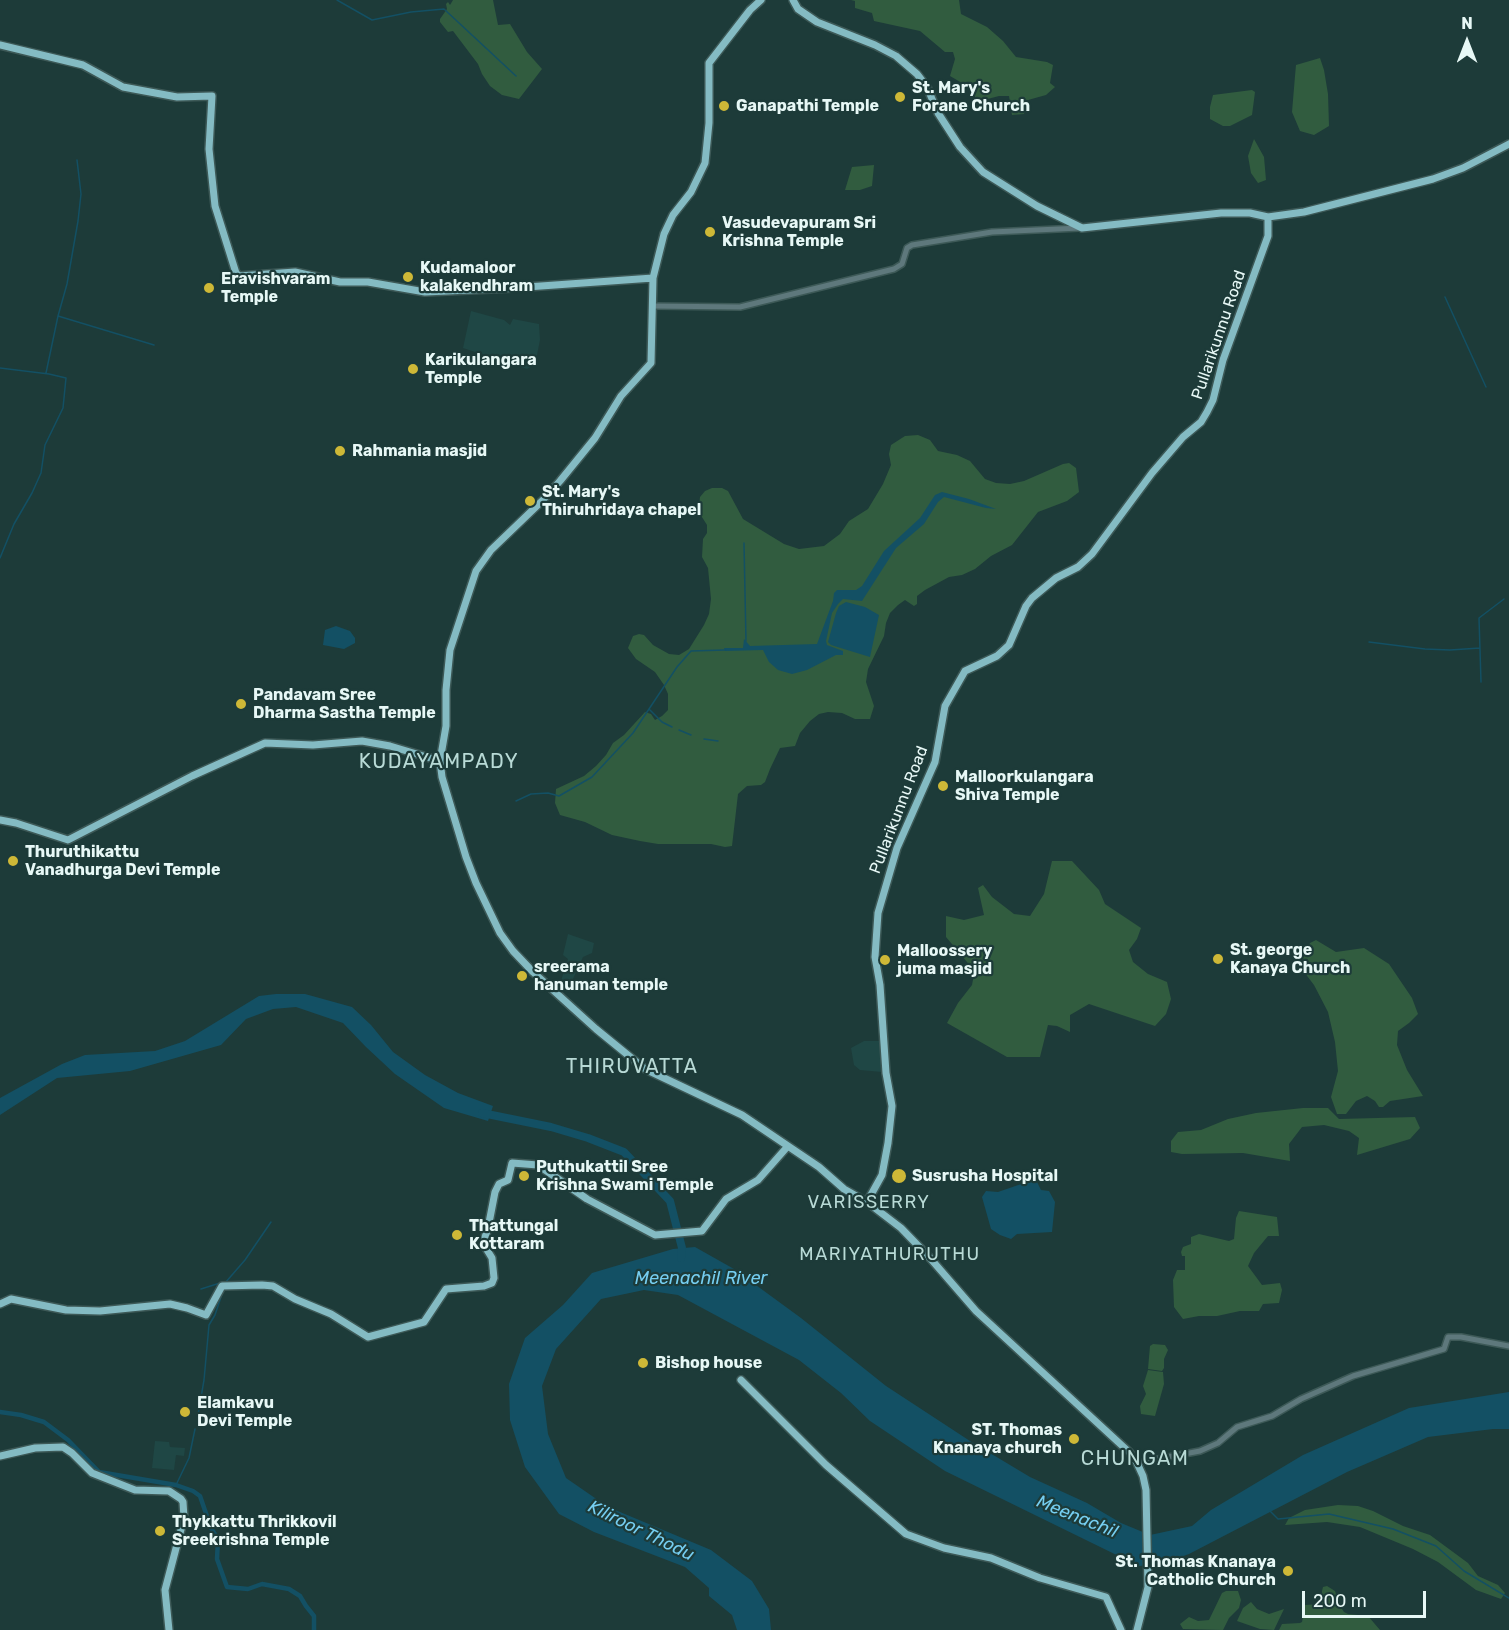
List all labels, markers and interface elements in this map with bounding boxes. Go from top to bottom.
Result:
north arrow [1437,12,1497,72]
text: N [1461,14,1473,33]
place label: St. Mary's Forane Church [912,78,1030,116]
marker: St. Mary's Forane Church [893,90,907,104]
place label: Ganapathi Temple [736,96,879,116]
marker: Ganapathi Temple [717,99,731,113]
place label: Vasudevapuram Sri Krishna Temple [722,213,876,251]
marker: Vasudevapuram Sri Krishna Temple [703,225,717,239]
place label: Kudamaloor kalakendhram [420,258,533,296]
street label: Pullarikunnu Road [1188,268,1250,402]
place label: Eravishvaram Temple [221,269,330,307]
marker: Kudamaloor kalakendhram [401,270,415,284]
marker: Eravishvaram Temple [202,281,216,295]
place label: Karikulangara Temple [425,350,537,388]
marker: Karikulangara Temple [406,362,420,376]
place label: Rahmania masjid [352,441,487,461]
marker: Rahmania masjid [333,444,347,458]
place label: St. Mary's Thiruhridaya chapel [542,482,701,520]
marker: St. Mary's Thiruhridaya chapel [523,494,537,508]
place label: Pandavam Sree Dharma Sastha Temple [253,685,436,723]
marker: Pandavam Sree Dharma Sastha Temple [234,697,248,711]
street label: Pullarikunnu Road [866,743,932,877]
district label: KUDAYAMPADY [359,750,519,774]
place label: Malloorkulangara Shiva Temple [955,767,1094,805]
marker: Malloorkulangara Shiva Temple [936,779,950,793]
place label: Thuruthikattu Vanadhurga Devi Temple [25,842,220,880]
marker: Thuruthikattu Vanadhurga Devi Temple [6,854,20,868]
place label: St. george Kanaya Church [1230,940,1350,978]
place label: Malloossery juma masjid [897,941,992,979]
marker: St. george Kanaya Church [1211,952,1225,966]
marker: Malloossery juma masjid [878,953,892,967]
place label: sreerama hanuman temple [534,957,668,995]
marker: sreerama hanuman temple [515,969,529,983]
district label: THIRUVATTA [566,1055,698,1079]
place label: Puthukattil Sree Krishna Swami Temple [536,1157,714,1195]
place label: Susrusha Hospital [912,1166,1058,1186]
marker: Susrusha Hospital [890,1167,908,1185]
marker: Puthukattil Sree Krishna Swami Temple [517,1169,531,1183]
district label: VARISSERRY [808,1192,930,1214]
place label: Thattungal Kottaram [469,1216,558,1254]
marker: Thattungal Kottaram [450,1228,464,1242]
district label: MARIYATHURUTHU [799,1244,981,1266]
water label: Meenachil River [635,1268,767,1290]
place label: Bishop house [655,1353,762,1373]
marker: Bishop house [636,1356,650,1370]
place label: Elamkavu Devi Temple [197,1393,292,1431]
marker: Elamkavu Devi Temple [178,1405,192,1419]
place label: ST. Thomas Knanaya church [933,1420,1062,1458]
marker: ST. Thomas Knanaya church [1067,1432,1081,1446]
district label: CHUNGAM [1081,1447,1189,1471]
water label: Meenachil [1033,1491,1121,1543]
water label: Kiliroor Thodu [584,1496,698,1566]
place label: Thykkattu Thrikkovil Sreekrishna Temple [172,1512,337,1550]
marker: Thykkattu Thrikkovil Sreekrishna Temple [153,1524,167,1538]
place label: St. Thomas Knanaya Catholic Church [1115,1552,1276,1590]
marker: St. Thomas Knanaya Catholic Church [1281,1564,1295,1578]
scale bar [1305,1579,1430,1617]
text: 200 m [1313,1590,1367,1612]

